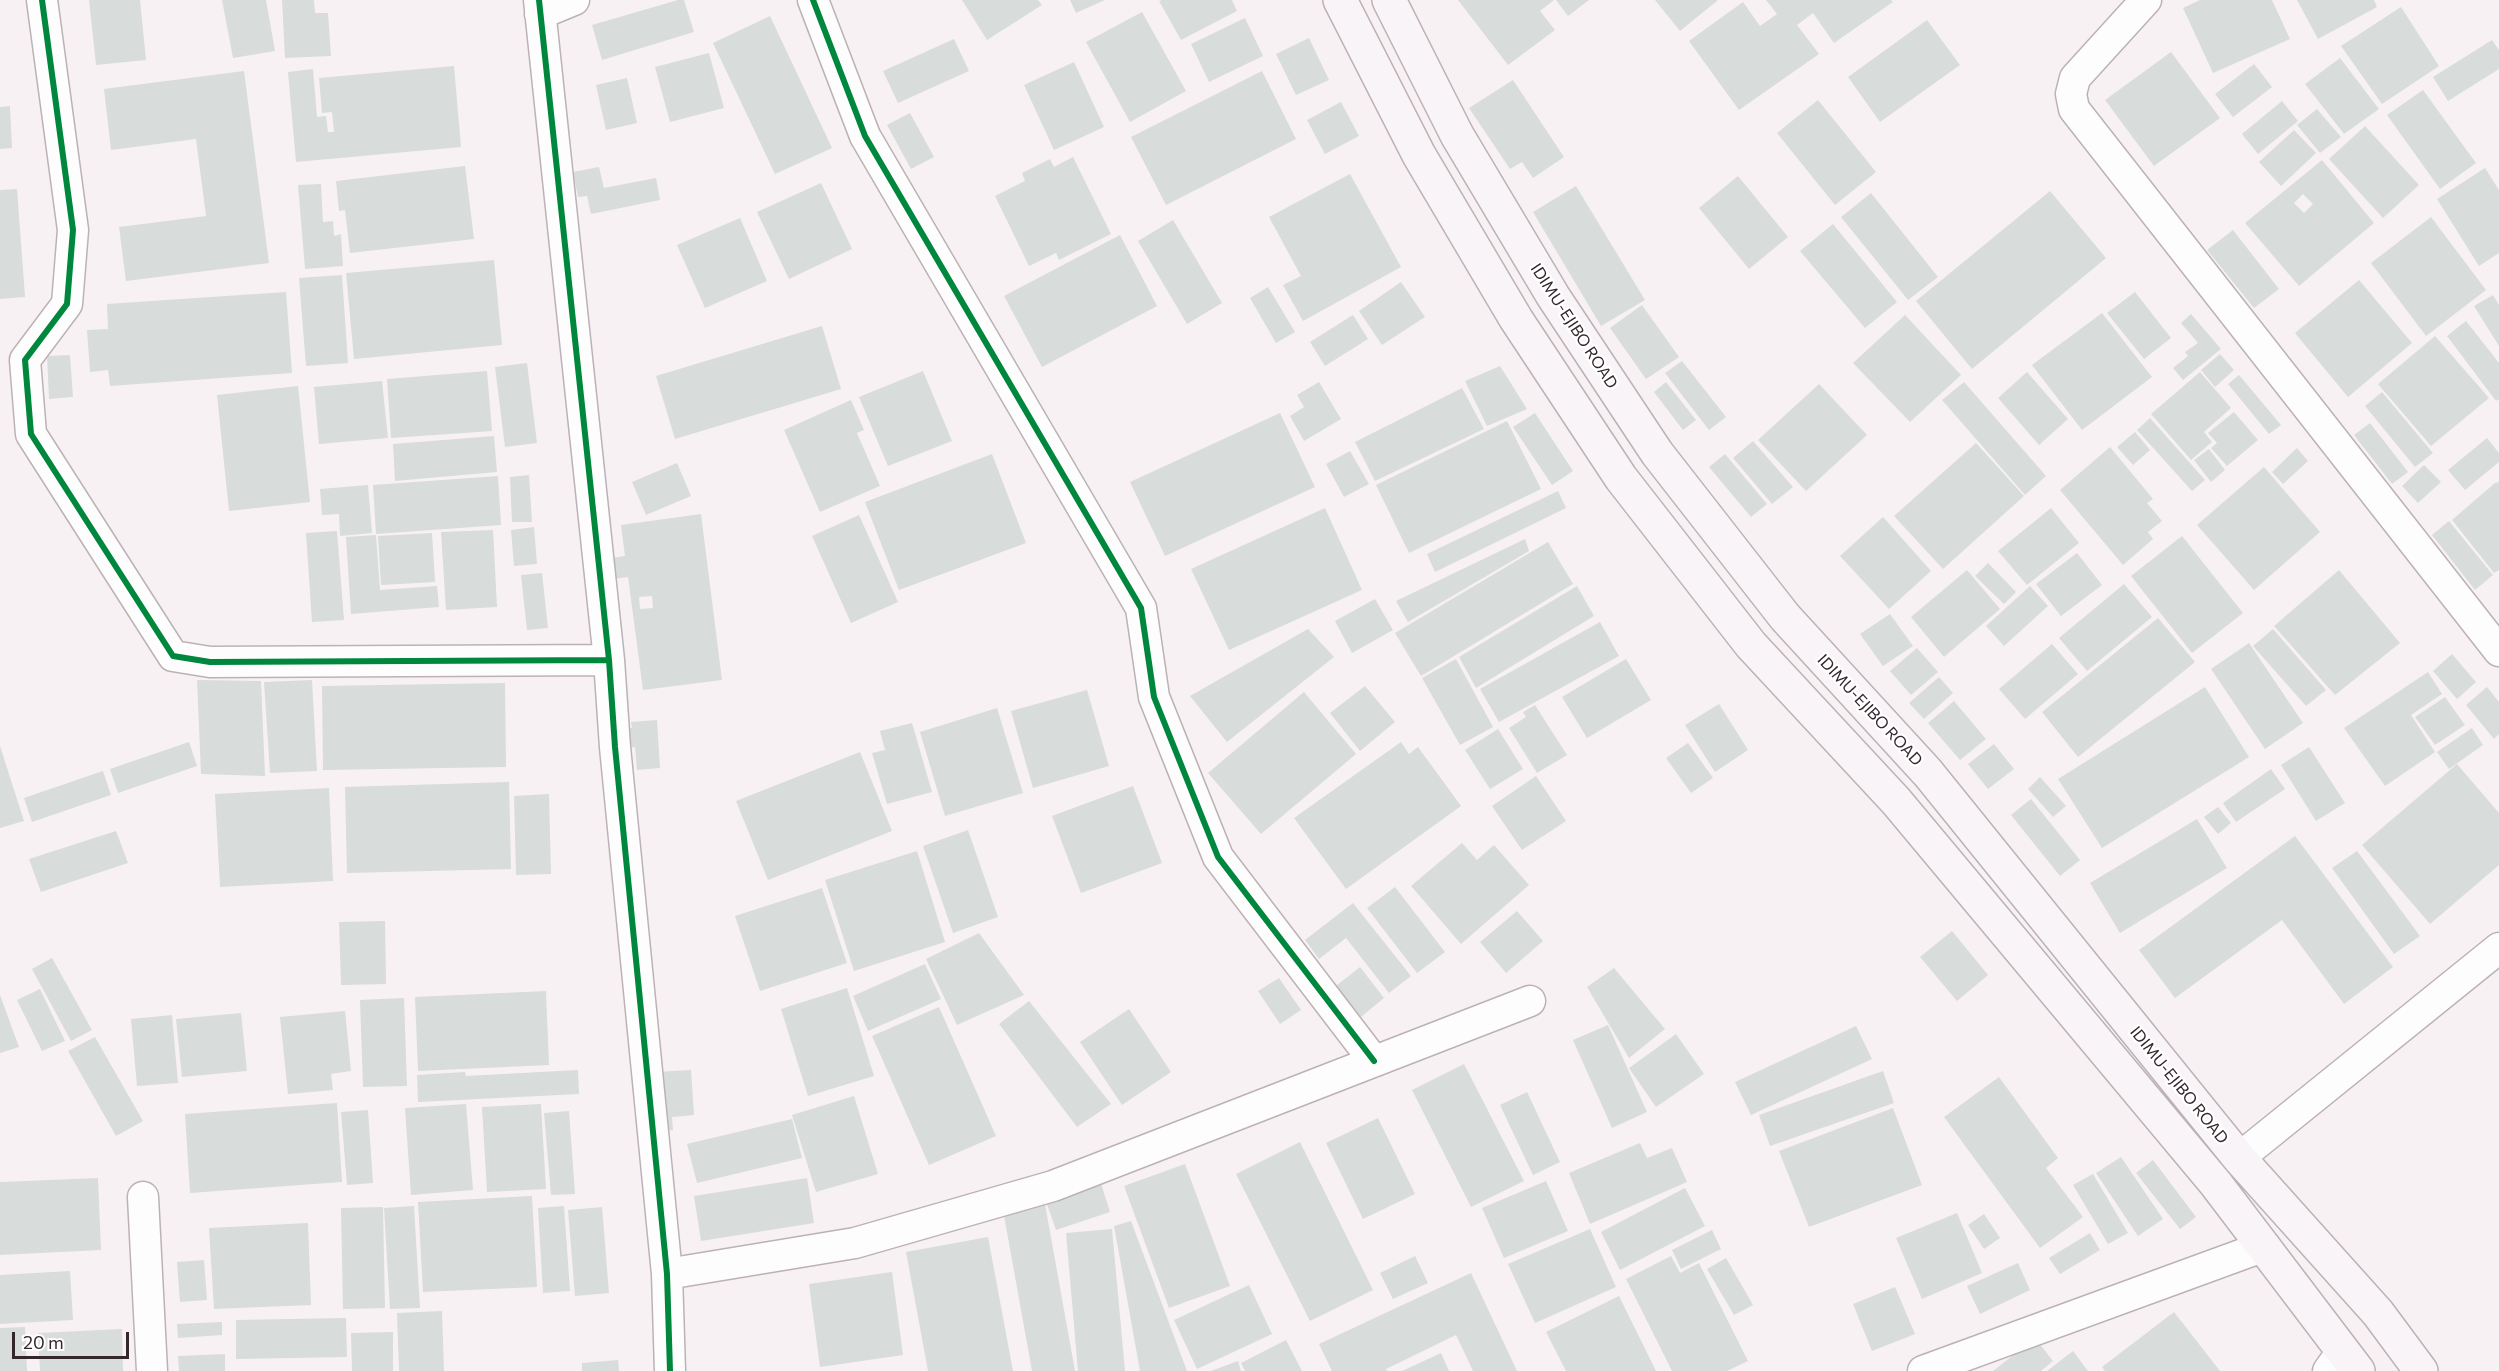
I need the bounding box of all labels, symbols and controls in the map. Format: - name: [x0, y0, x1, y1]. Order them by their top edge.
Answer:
- street label: IDIMU-EJIBO ROAD: [1526, 260, 1622, 392]
- street label: IDIMU-EJIBO ROAD: [1813, 650, 1927, 770]
- street label: IDIMU-EJIBO ROAD: [2126, 1023, 2232, 1147]
- scale bar: [15, 1320, 132, 1358]
- text: 20 m: [23, 1331, 64, 1353]

